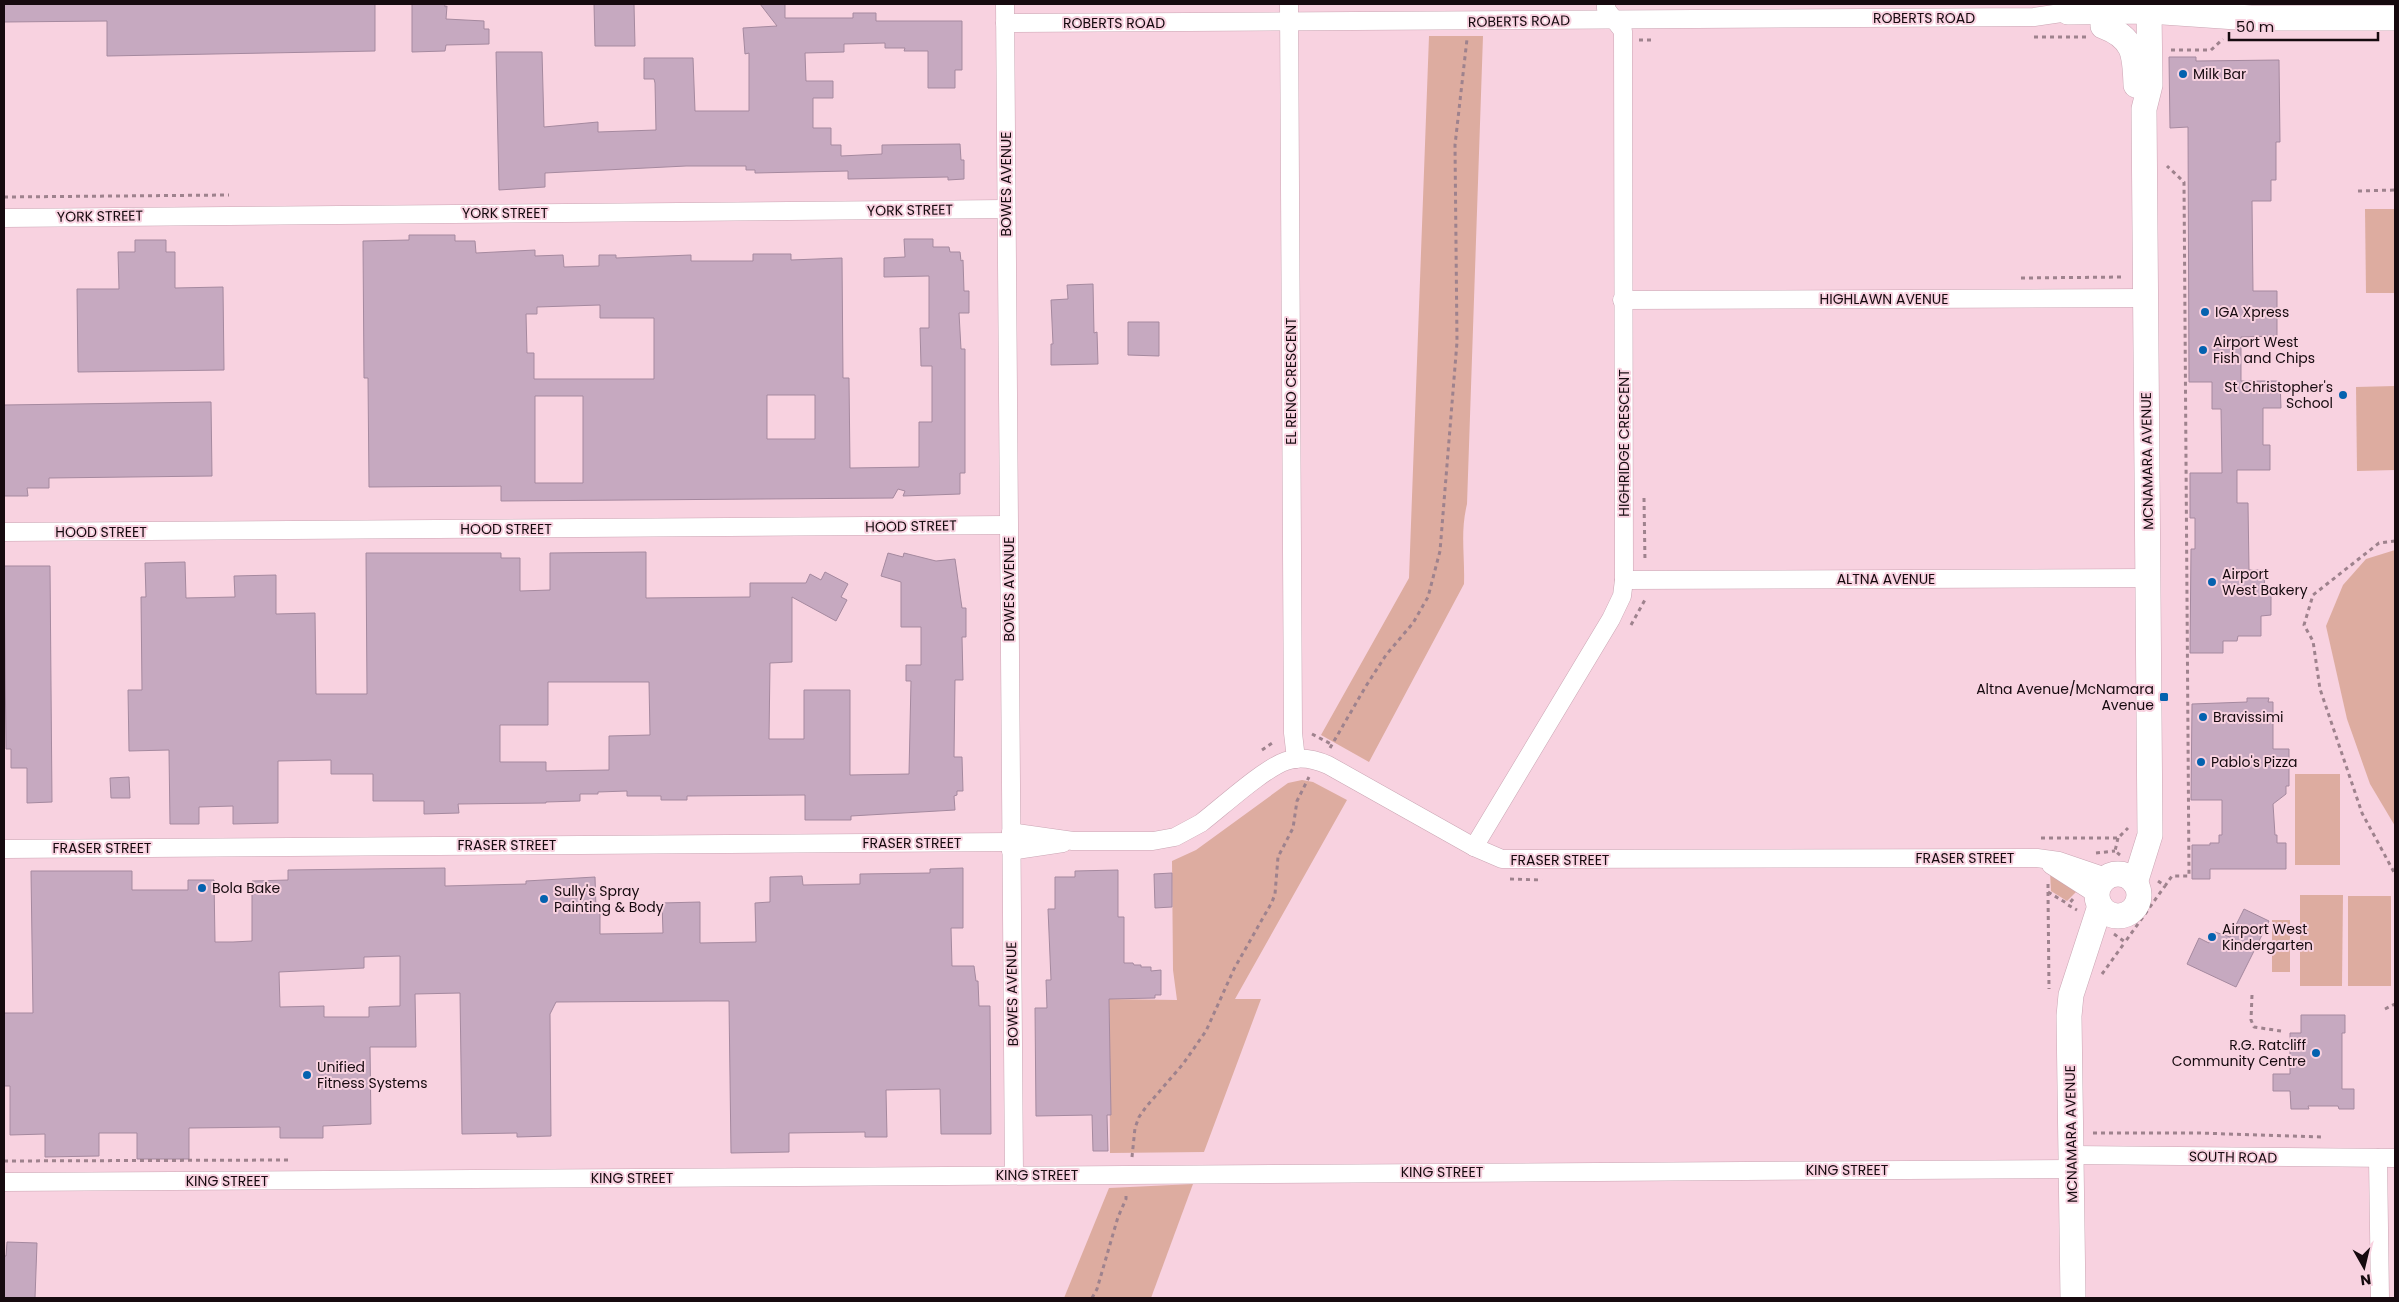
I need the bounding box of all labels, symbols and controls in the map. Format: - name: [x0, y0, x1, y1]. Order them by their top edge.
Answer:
- street label: ROBERTS ROAD: [1873, 8, 1975, 28]
- street label: ROBERTS ROAD: [1468, 10, 1570, 32]
- scale bar: [2229, 10, 2378, 42]
- street label: ROBERTS ROAD: [1063, 13, 1165, 33]
- text: 50 m: [2236, 16, 2274, 37]
- place label: Milk Bar: [2193, 64, 2246, 84]
- marker: Milk Bar: [2177, 68, 2189, 80]
- street label: BOWES AVENUE: [996, 132, 1016, 236]
- street label: YORK STREET: [867, 199, 954, 221]
- street label: YORK STREET: [462, 203, 548, 223]
- street label: YORK STREET: [57, 205, 144, 227]
- street label: HIGHLAWN AVENUE: [1820, 289, 1949, 309]
- place label: IGA Xpress: [2215, 302, 2289, 322]
- marker: IGA Xpress: [2199, 306, 2211, 318]
- street label: EL RENO CRESCENT: [1281, 317, 1301, 445]
- place label: Airport West Fish and Chips: [2213, 332, 2315, 368]
- marker: Airport West Fish and Chips: [2197, 344, 2209, 356]
- street label: HIGHRIDGE CRESCENT: [1614, 369, 1634, 517]
- place label: St Christopher's School: [2224, 377, 2333, 413]
- marker: St Christopher's School: [2337, 389, 2349, 401]
- street label: MCNAMARA AVENUE: [2136, 392, 2158, 530]
- street label: HOOD STREET: [865, 515, 957, 537]
- street label: HOOD STREET: [460, 519, 552, 539]
- street label: HOOD STREET: [55, 522, 147, 542]
- street label: BOWES AVENUE: [999, 537, 1019, 641]
- place label: Airport West Bakery: [2222, 564, 2308, 600]
- street label: ALTNA AVENUE: [1837, 569, 1935, 589]
- marker: Airport West Bakery: [2206, 576, 2218, 588]
- place label: Altna Avenue/McNamara Avenue: [1976, 679, 2154, 715]
- marker: Altna Avenue/McNamara Avenue: [2158, 691, 2170, 703]
- place label: Bravissimi: [2213, 707, 2284, 727]
- marker: Bravissimi: [2197, 711, 2209, 723]
- place label: Pablo's Pizza: [2211, 752, 2297, 772]
- marker: Pablo's Pizza: [2195, 756, 2207, 768]
- street label: FRASER STREET: [863, 833, 962, 853]
- street label: FRASER STREET: [458, 835, 557, 855]
- street label: FRASER STREET: [53, 838, 152, 858]
- street label: FRASER STREET: [1916, 848, 2015, 868]
- street label: FRASER STREET: [1511, 850, 1610, 870]
- place label: Bola Bake: [212, 878, 280, 898]
- place label: Sully's Spray Painting & Body: [554, 881, 664, 917]
- marker: Bola Bake: [196, 882, 208, 894]
- marker: Sully's Spray Painting & Body: [538, 893, 550, 905]
- place label: Airport West Kindergarten: [2222, 919, 2313, 955]
- marker: Airport West Kindergarten: [2206, 931, 2218, 943]
- street label: BOWES AVENUE: [1001, 941, 1023, 1047]
- place label: R.G. Ratcliff Community Centre: [2172, 1035, 2306, 1071]
- marker: R.G. Ratcliff Community Centre: [2310, 1047, 2322, 1059]
- place label: Unified Fitness Systems: [317, 1057, 428, 1093]
- street label: MCNAMARA AVENUE: [2060, 1065, 2082, 1203]
- marker: Unified Fitness Systems: [301, 1069, 313, 1081]
- street label: SOUTH ROAD: [2189, 1146, 2278, 1168]
- street label: KING STREET: [1806, 1160, 1889, 1180]
- street label: KING STREET: [1401, 1162, 1484, 1182]
- street label: KING STREET: [996, 1165, 1079, 1185]
- street label: KING STREET: [591, 1168, 674, 1188]
- street label: KING STREET: [186, 1171, 269, 1191]
- north arrow: [2339, 1242, 2389, 1292]
- text: N: [2359, 1269, 2372, 1291]

